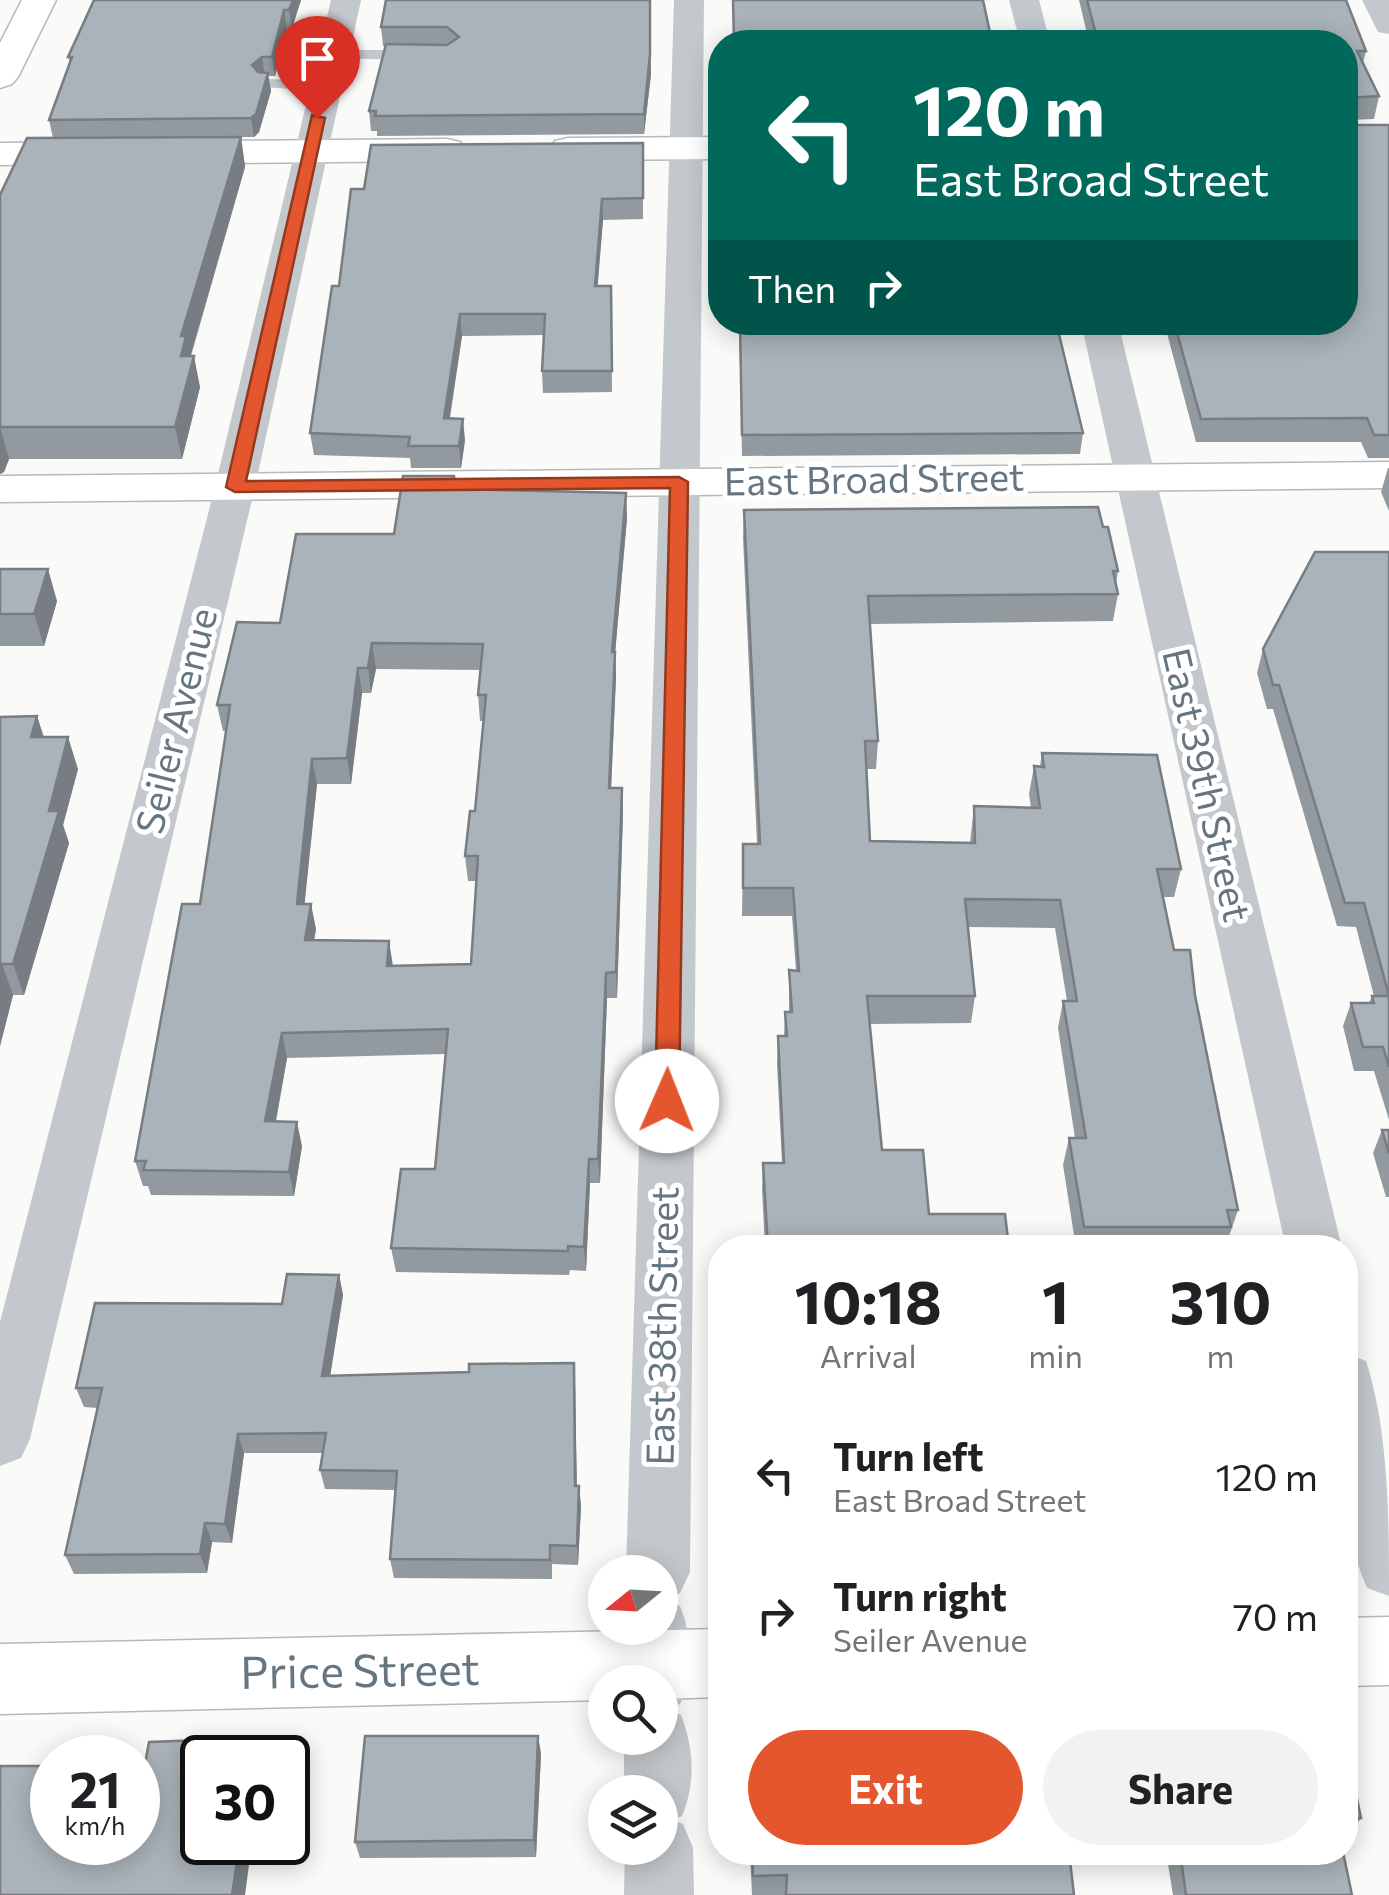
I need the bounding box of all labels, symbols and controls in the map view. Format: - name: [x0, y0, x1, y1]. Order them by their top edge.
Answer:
- pin: [275, 16, 360, 119]
- icon: arrive: [290, 31, 345, 86]
- text: 120 m: [913, 65, 1105, 150]
- icon: left: [748, 70, 878, 200]
- text: East Broad Street: [913, 150, 1269, 205]
- icon: right: [856, 260, 911, 315]
- text: Then: [748, 264, 836, 311]
- street label: East Broad Street: [723, 451, 1025, 504]
- street label: Seiler Avenue: [124, 603, 225, 838]
- street label: East 39th Street: [1154, 643, 1263, 926]
- position arrow: [615, 1049, 719, 1153]
- street label: East 38th Street: [635, 1186, 686, 1466]
- text: 10:18: [795, 1263, 942, 1336]
- text: 1: [1042, 1263, 1069, 1336]
- text: 310: [1169, 1263, 1271, 1336]
- text: Arrival: [820, 1335, 917, 1375]
- text: min: [1028, 1335, 1083, 1375]
- text: m: [1206, 1335, 1234, 1375]
- text: Turn left: [833, 1432, 984, 1479]
- icon: left: [748, 1448, 803, 1503]
- text: 120 m: [1216, 1452, 1318, 1499]
- text: East Broad Street: [833, 1479, 1086, 1519]
- north arrow: [588, 1555, 678, 1645]
- map controls: [588, 1555, 678, 1865]
- text: Turn right: [833, 1572, 1007, 1619]
- icon: right: [748, 1588, 803, 1643]
- text: 70 m: [1233, 1592, 1318, 1639]
- text: Seiler Avenue: [833, 1619, 1027, 1659]
- street label: Price Street: [240, 1639, 480, 1698]
- button: search: [588, 1665, 678, 1755]
- button: Exit: [748, 1730, 1023, 1845]
- button: Share: [1043, 1730, 1318, 1845]
- speed limit sign: 30: [180, 1735, 310, 1865]
- text: 21: [69, 1757, 121, 1818]
- button: layers: [588, 1775, 678, 1865]
- text: km/h: [65, 1810, 125, 1840]

